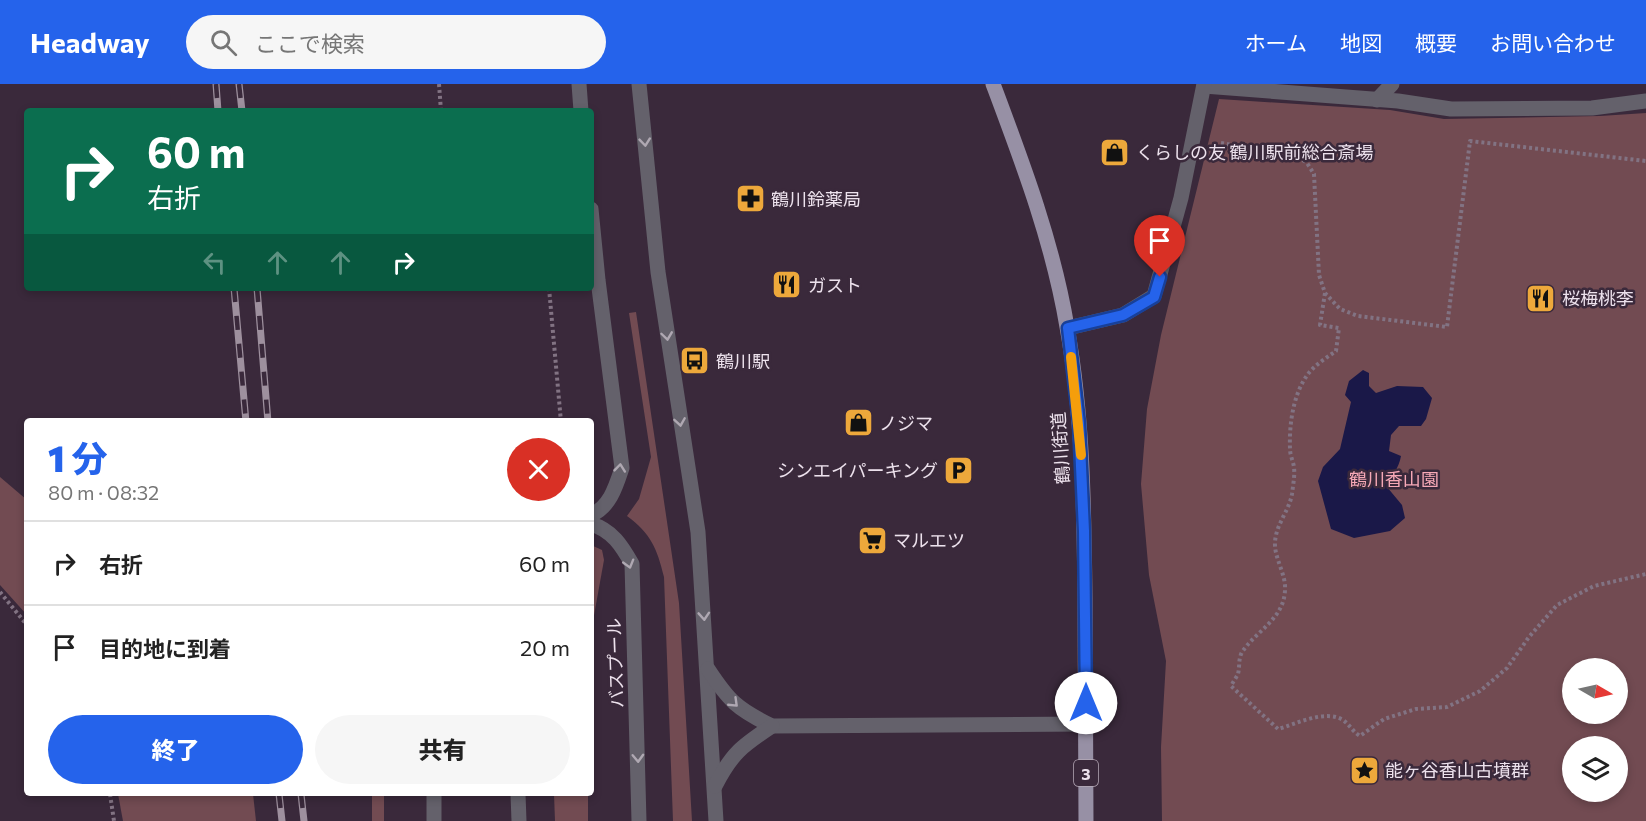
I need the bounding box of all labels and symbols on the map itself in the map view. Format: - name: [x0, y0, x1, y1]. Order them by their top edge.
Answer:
- shop icon: くらしの友 鶴川駅前総合斎場: [1099, 136, 1131, 168]
- one-way arrow: [638, 138, 651, 147]
- place label: くらしの友 鶴川駅前総合斎場: [1136, 141, 1373, 163]
- pharmacy icon: 鶴川鈴薬局: [734, 183, 766, 215]
- place label: 鶴川鈴薬局: [771, 188, 861, 210]
- pin: [1134, 215, 1185, 277]
- restaurant icon: ガスト: [771, 269, 803, 301]
- place label: ガスト: [808, 274, 862, 296]
- restaurant icon: 桜梅桃李: [1525, 282, 1557, 314]
- place label: 桜梅桃李: [1562, 287, 1634, 309]
- one-way arrow: [660, 331, 673, 341]
- bus stop icon: 鶴川駅: [679, 345, 711, 377]
- place label: 鶴川駅: [716, 350, 770, 372]
- shop icon: ノジマ: [842, 407, 874, 439]
- street label: 鶴川街道: [1047, 411, 1073, 485]
- place label: ノジマ: [879, 412, 933, 434]
- one-way arrow: [673, 417, 686, 427]
- parking icon: シンエイパーキング: [943, 454, 975, 486]
- place label: シンエイパーキング: [777, 459, 938, 481]
- one-way arrow: [613, 463, 626, 472]
- park label: 鶴川香山園: [1349, 468, 1439, 490]
- supermarket icon: マルエツ: [856, 524, 888, 556]
- place label: マルエツ: [893, 529, 965, 551]
- one-way arrow: [622, 559, 635, 569]
- one-way arrow: [698, 611, 711, 620]
- street label: バスプール: [602, 618, 628, 708]
- north arrow: [1562, 658, 1628, 724]
- position arrow: [1054, 671, 1118, 735]
- one-way arrow: [727, 696, 737, 707]
- one-way arrow: [631, 754, 644, 763]
- place icon: 能ヶ谷香山古墳群: [1348, 754, 1380, 786]
- place label: 能ヶ谷香山古墳群: [1385, 759, 1529, 781]
- road number: 3: [1074, 760, 1098, 786]

